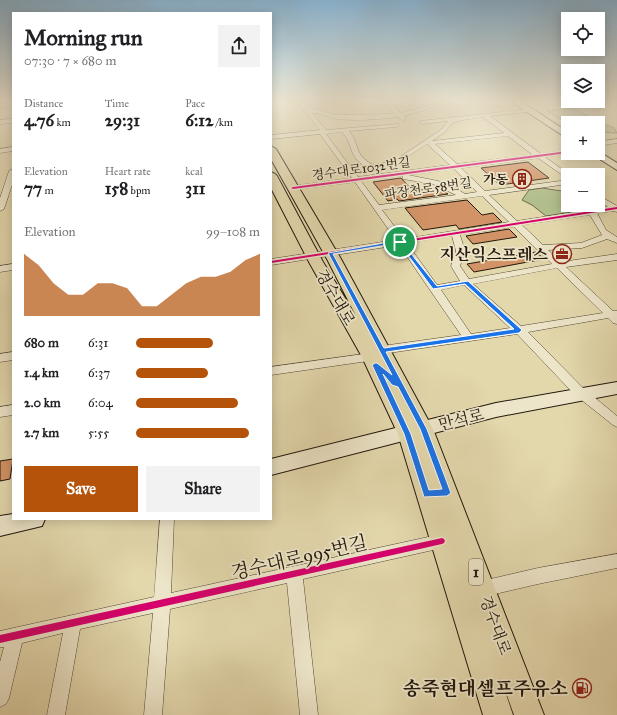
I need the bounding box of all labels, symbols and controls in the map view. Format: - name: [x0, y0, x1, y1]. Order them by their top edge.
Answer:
- map controls: [561, 12, 605, 212]
- button: locate: [561, 12, 605, 56]
- text: Morning run: [24, 24, 143, 51]
- button: share: [218, 25, 260, 67]
- text: 07:30 · 7 × 680 m: [24, 53, 116, 69]
- button: layers: [561, 64, 605, 108]
- text: Distance: [24, 97, 63, 110]
- text: Time: [105, 97, 129, 110]
- text: Pace: [185, 97, 205, 110]
- text: 4.76: [24, 110, 54, 131]
- text: 29:31: [105, 110, 140, 131]
- text: 6:12: [185, 110, 213, 131]
- text: km: [54, 116, 71, 129]
- text: /km: [213, 116, 233, 129]
- button: +: [561, 116, 605, 160]
- street label: 경수대로1032번길: [311, 154, 412, 184]
- text: Elevation: [24, 165, 68, 178]
- text: Heart rate: [105, 165, 151, 178]
- text: kcal: [185, 165, 203, 178]
- building icon: 가동: [511, 168, 533, 190]
- button: −: [561, 168, 605, 212]
- place label: 가동: [483, 172, 508, 188]
- street label: 파장천로58번길: [383, 175, 473, 203]
- text: 77: [24, 178, 42, 199]
- text: 158: [105, 178, 128, 199]
- text: 311: [185, 178, 206, 199]
- text: m: [42, 184, 54, 197]
- text: bpm: [128, 184, 151, 197]
- text: Elevation: [24, 224, 76, 240]
- text: 99–108 m: [206, 224, 260, 240]
- pin: [383, 225, 417, 259]
- icon: arrive: [389, 231, 411, 253]
- office icon: 지산익스프레스: [551, 243, 573, 265]
- place label: 지산익스프레스: [440, 245, 549, 264]
- street label: 경수대로: [312, 266, 360, 329]
- text: 680 m: [24, 335, 59, 351]
- text: 6:31: [88, 335, 108, 351]
- text: 1.4 km: [24, 365, 59, 381]
- text: 6:37: [88, 365, 110, 381]
- text: 2.0 km: [24, 395, 61, 411]
- text: 6:04: [88, 395, 113, 411]
- street label: 만석로: [436, 405, 486, 434]
- text: 2.7 km: [24, 425, 59, 441]
- text: 5:55: [88, 425, 109, 441]
- button: Save: [24, 466, 138, 512]
- button: Share: [146, 466, 260, 512]
- street label: 경수대로995번길: [229, 531, 370, 584]
- road number: 1: [469, 559, 483, 585]
- street label: 경수대로: [476, 593, 515, 658]
- place label: 송죽현대셀프주유소: [403, 677, 568, 700]
- fuel station icon: 송죽현대셀프주유소: [571, 677, 593, 699]

